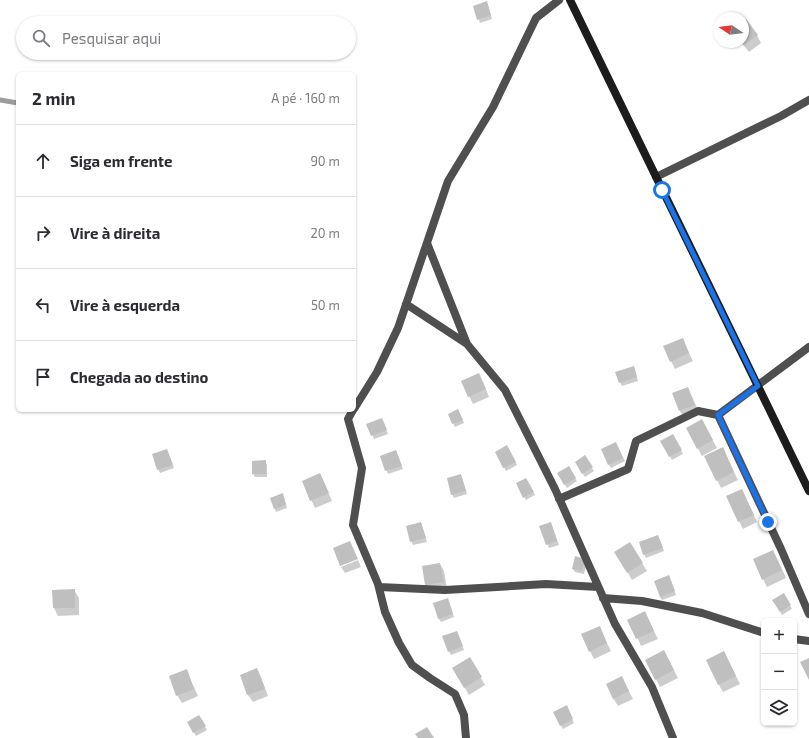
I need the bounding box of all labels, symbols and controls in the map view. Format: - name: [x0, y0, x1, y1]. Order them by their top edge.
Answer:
- north arrow: [713, 12, 749, 48]
- search box: [16, 16, 356, 60]
- icon: search: [30, 27, 52, 49]
- text: Pesquisar aqui: [62, 29, 161, 47]
- text: 2 min: [32, 88, 75, 108]
- text: A pé · 160 m: [271, 90, 340, 106]
- icon: ahead: [32, 150, 54, 172]
- text: Siga em frente: [70, 152, 172, 170]
- text: 90 m: [310, 153, 340, 169]
- route start: [653, 181, 671, 199]
- icon: right: [32, 222, 54, 244]
- text: Vire à direita: [70, 224, 160, 242]
- text: 20 m: [311, 225, 340, 241]
- icon: left: [32, 294, 54, 316]
- text: Vire à esquerda: [70, 296, 180, 314]
- text: 50 m: [311, 297, 340, 313]
- icon: arrive: [32, 366, 54, 388]
- text: Chegada ao destino: [70, 368, 208, 386]
- route end: [759, 513, 777, 531]
- map controls: [761, 618, 797, 726]
- button: +: [761, 618, 797, 654]
- button: −: [761, 654, 797, 690]
- button: layers: [761, 690, 797, 726]

